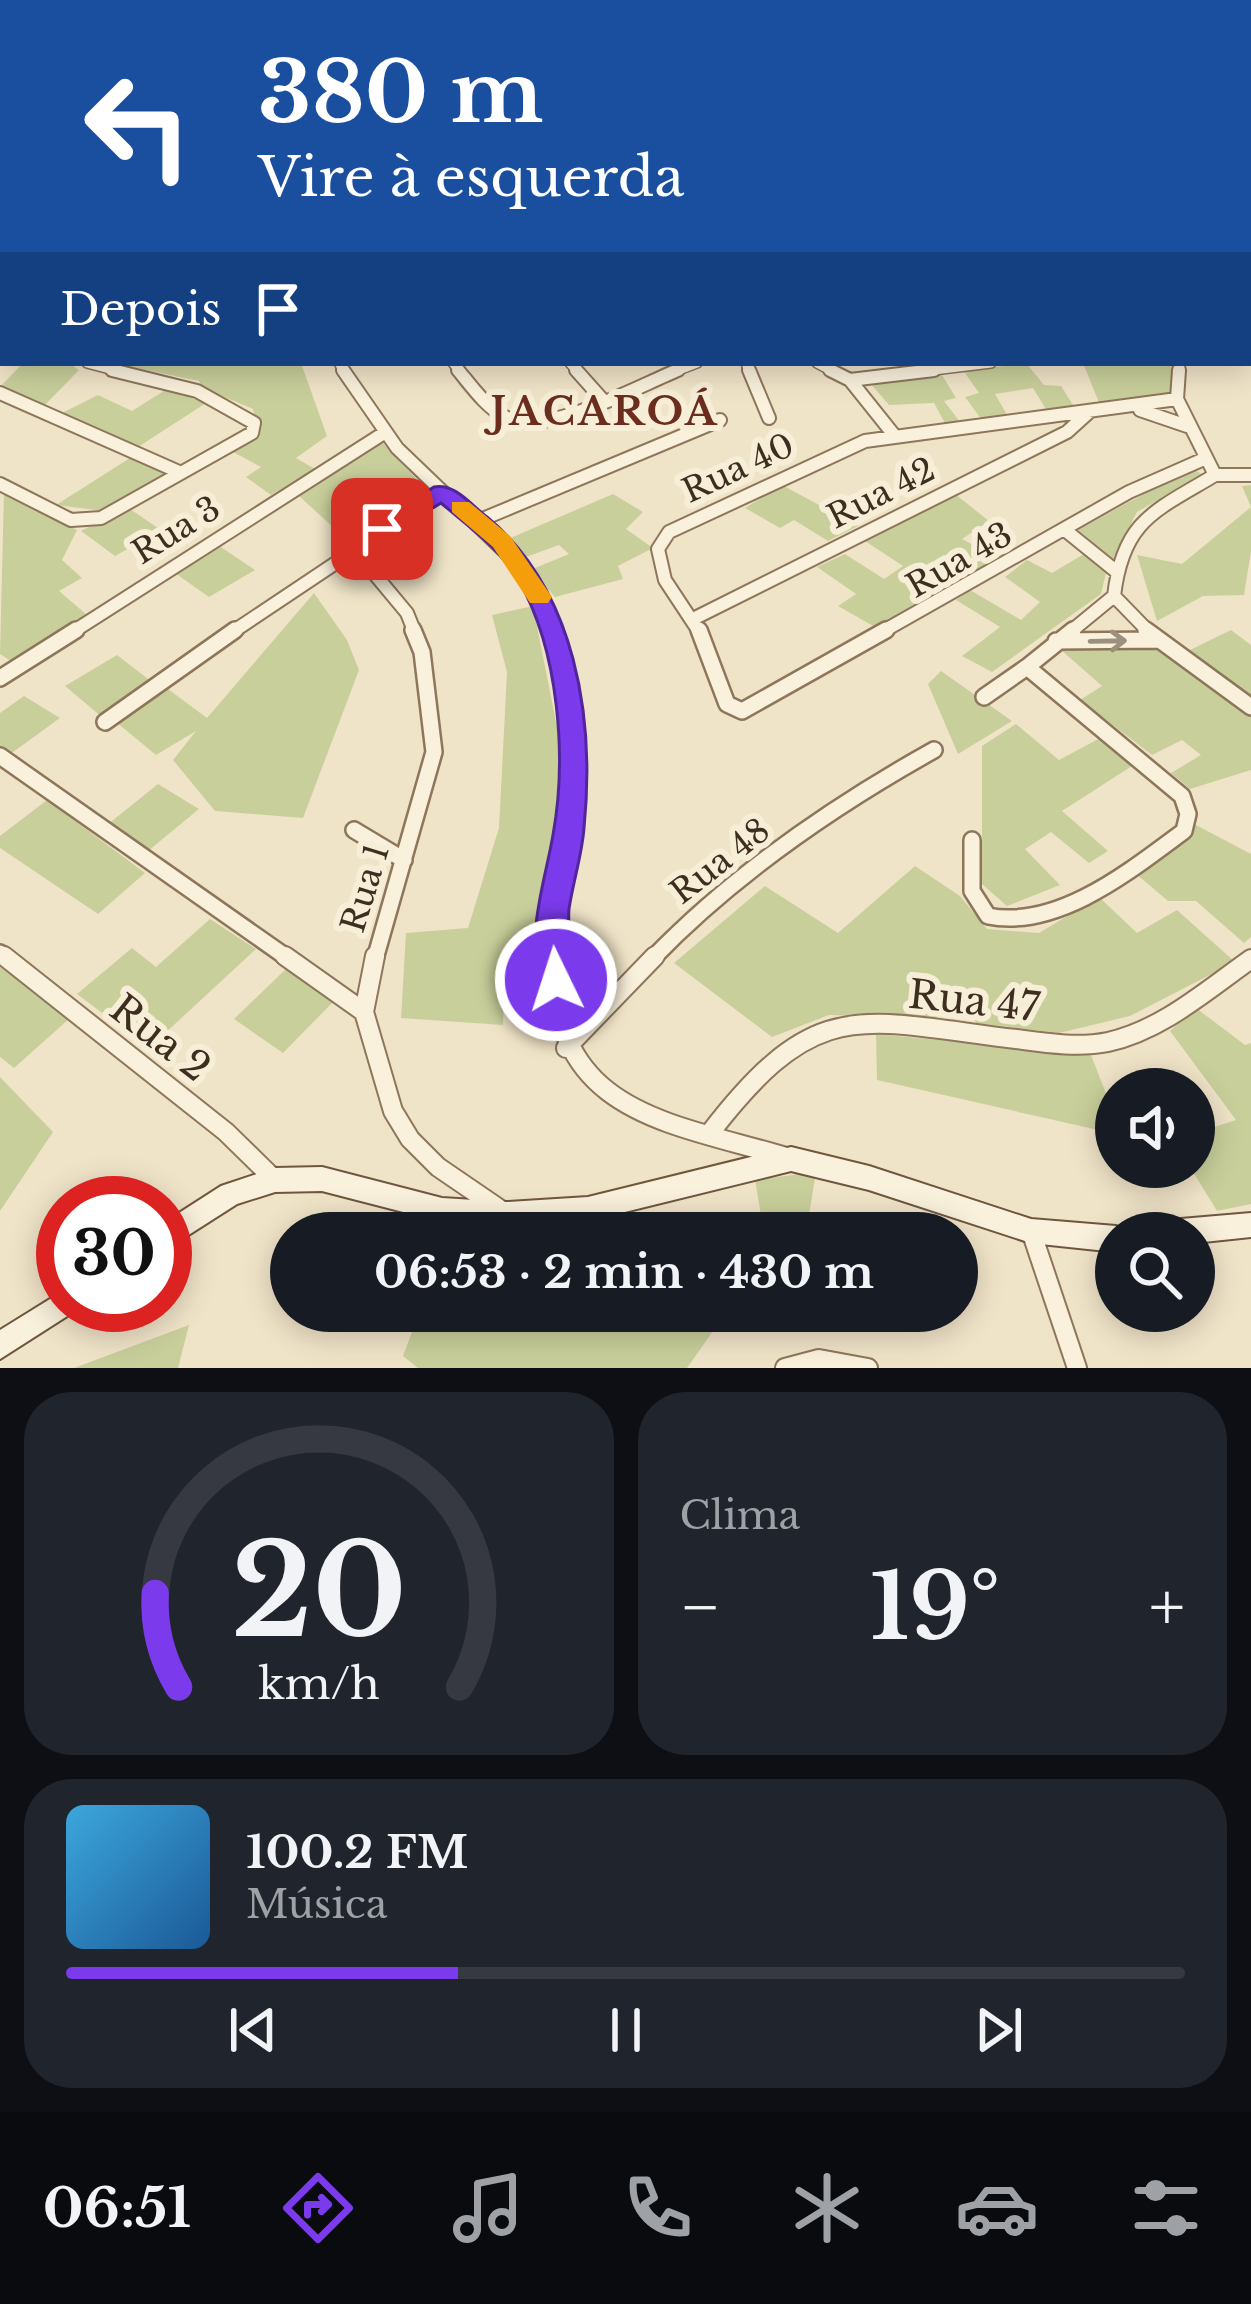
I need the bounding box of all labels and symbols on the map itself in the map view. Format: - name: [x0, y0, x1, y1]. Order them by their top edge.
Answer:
- district label: JACAROÁ: [484, 387, 719, 436]
- street label: Rua 40: [676, 424, 800, 512]
- street label: Rua 42: [820, 449, 942, 537]
- pin: [331, 478, 433, 580]
- street label: Rua 3: [124, 487, 228, 573]
- street label: Rua 43: [899, 513, 1019, 607]
- one-way arrow: [1088, 630, 1127, 652]
- street label: Rua 48: [662, 810, 778, 912]
- street label: Rua 1: [332, 839, 398, 937]
- position arrow: [493, 917, 619, 1043]
- street label: Rua 47: [906, 970, 1042, 1032]
- street label: Rua 2: [100, 984, 220, 1092]
- speed limit sign: 30: [36, 1176, 192, 1332]

